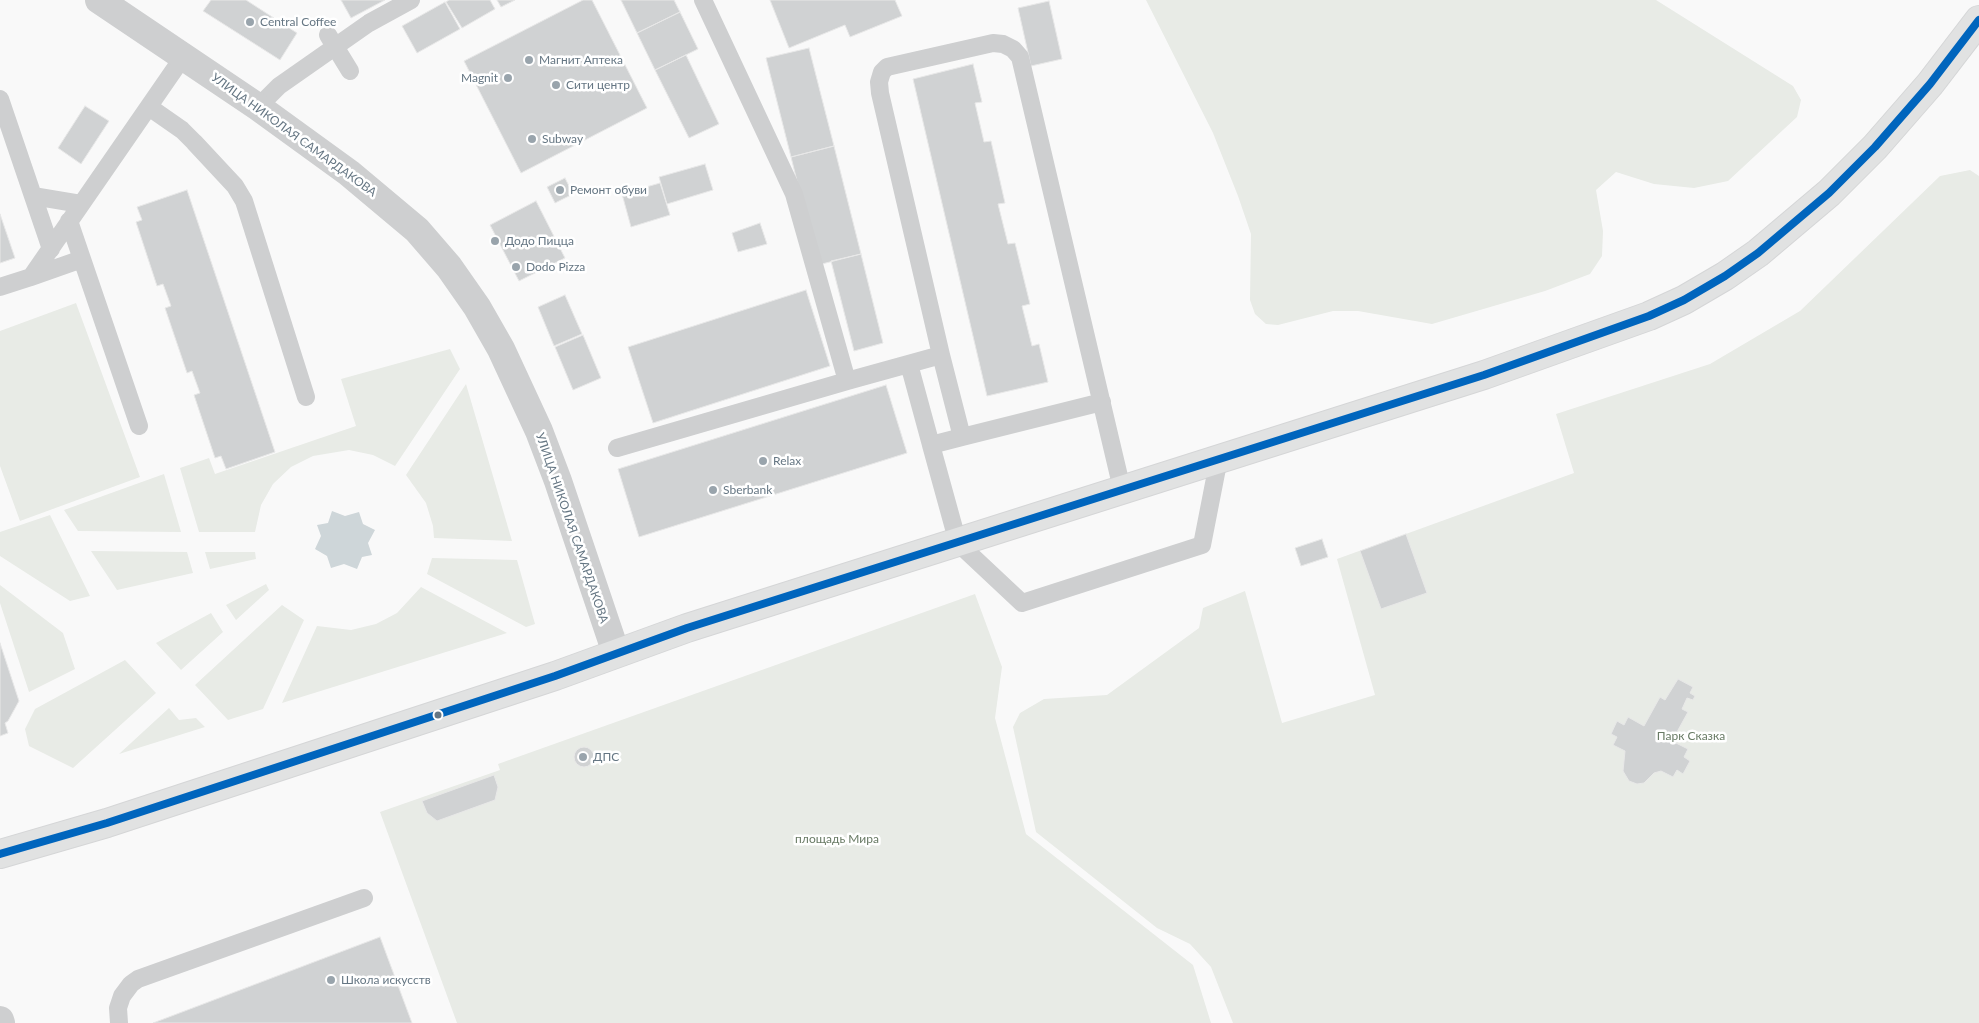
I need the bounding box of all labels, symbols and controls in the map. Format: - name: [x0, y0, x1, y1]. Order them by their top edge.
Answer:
- place label: Central Coffee: [260, 15, 336, 29]
- marker: Central Coffee: [244, 16, 256, 28]
- place label: Магнит Аптека: [539, 53, 623, 67]
- marker: Магнит Аптека: [523, 54, 535, 66]
- street label: УЛИЦА НИКОЛАЯ САМАРДАКОВА: [209, 70, 379, 200]
- place label: Magnit: [461, 71, 498, 85]
- marker: Magnit: [502, 72, 514, 84]
- place label: Сити центр: [566, 78, 630, 92]
- marker: Сити центр: [550, 79, 562, 91]
- place label: Subway: [542, 132, 583, 146]
- marker: Subway: [526, 133, 538, 145]
- place label: Ремонт обуви: [570, 183, 647, 197]
- marker: Ремонт обуви: [554, 184, 566, 196]
- place label: Додо Пицца: [505, 234, 574, 248]
- marker: Додо Пицца: [489, 235, 501, 247]
- place label: Dodo Pizza: [526, 260, 585, 274]
- marker: Dodo Pizza: [510, 261, 522, 273]
- street label: УЛИЦА НИКОЛАЯ САМАРДАКОВА: [533, 431, 611, 625]
- place label: Relax: [773, 454, 801, 468]
- marker: Relax: [757, 455, 769, 467]
- place label: Sberbank: [723, 483, 772, 497]
- marker: Sberbank: [707, 484, 719, 496]
- unlabelled marker: [433, 710, 443, 720]
- park label: Парк Сказка: [1657, 729, 1725, 743]
- place label: ДПС: [593, 750, 619, 764]
- marker: ДПС: [577, 751, 589, 763]
- park label: площадь Мира: [795, 832, 879, 846]
- place label: Школа искусств: [341, 973, 431, 987]
- marker: Школа искусств: [325, 974, 337, 986]

